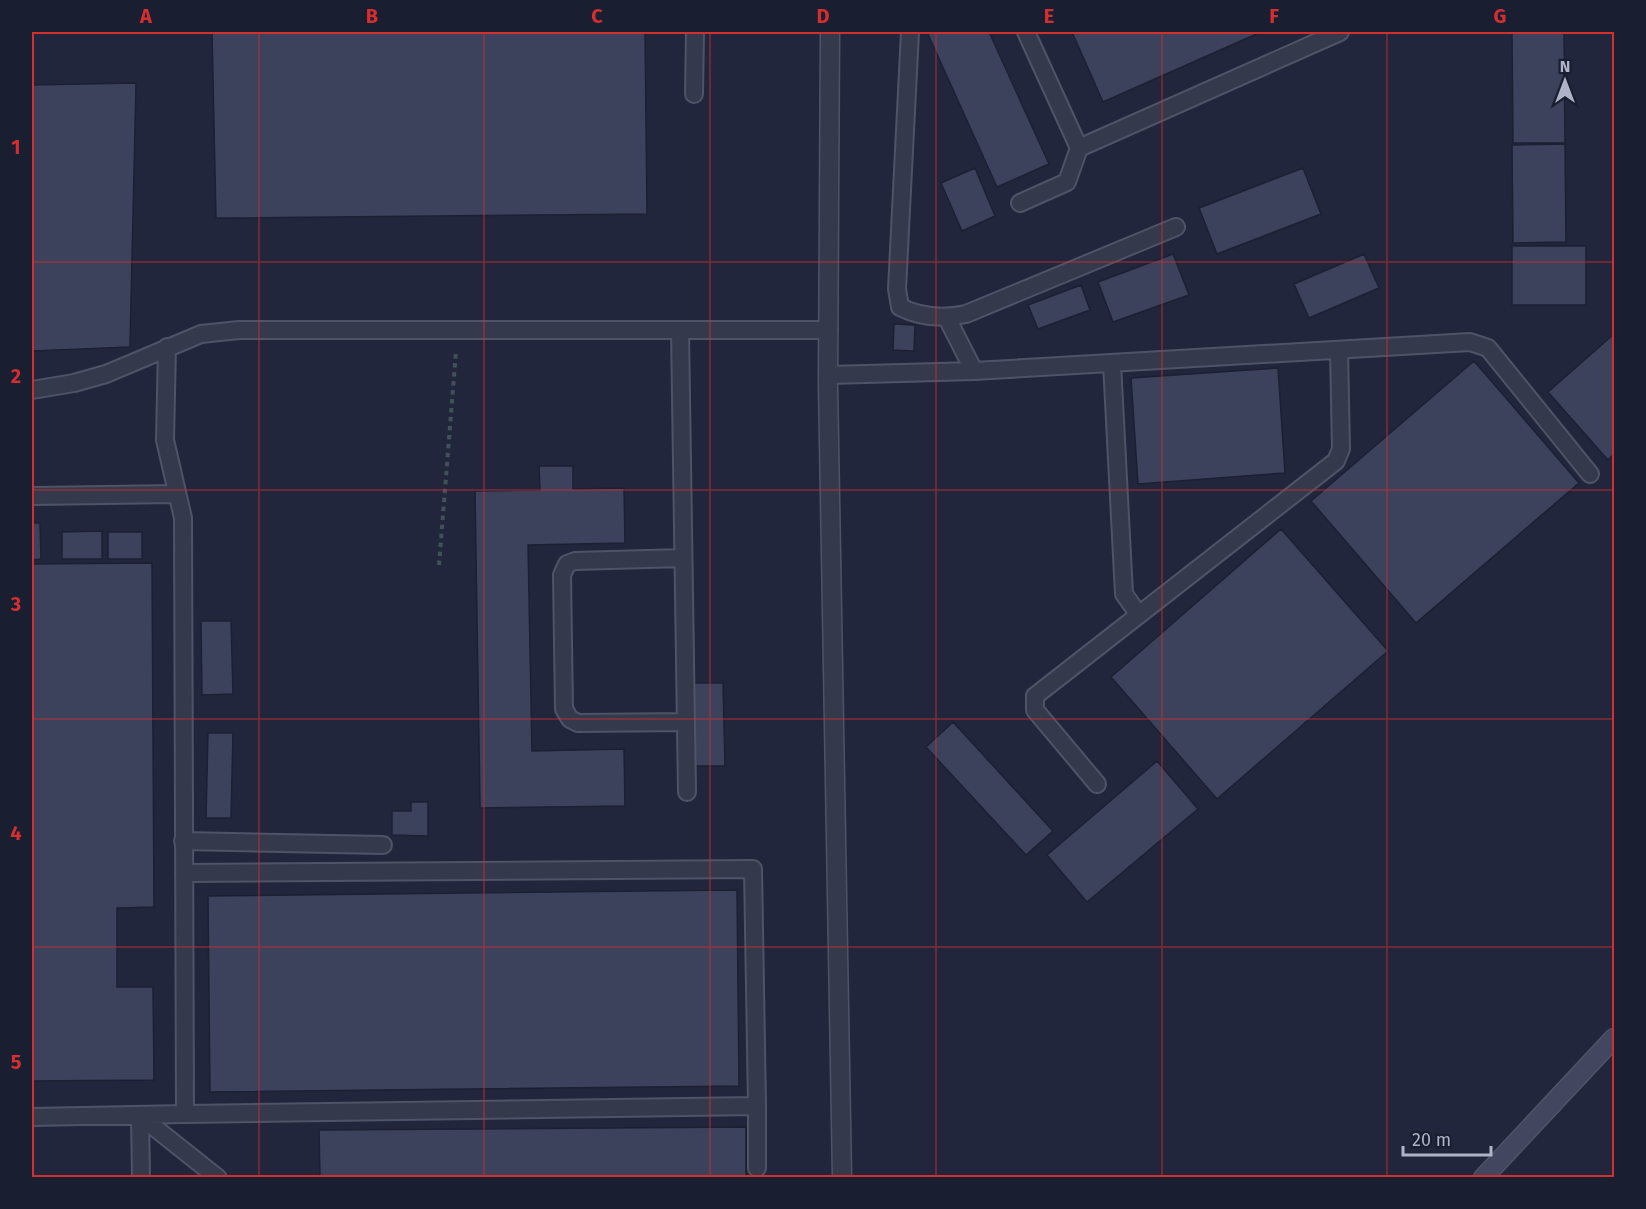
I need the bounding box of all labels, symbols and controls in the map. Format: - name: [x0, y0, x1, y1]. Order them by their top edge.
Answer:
- text: A: [139, 4, 153, 28]
- text: B: [366, 4, 378, 28]
- text: C: [591, 4, 603, 28]
- text: D: [816, 4, 830, 28]
- text: E: [1044, 4, 1054, 28]
- text: F: [1269, 4, 1279, 28]
- text: G: [1494, 4, 1506, 28]
- north arrow: [1535, 51, 1595, 111]
- text: N: [1560, 57, 1570, 76]
- text: 1: [11, 135, 21, 159]
- text: 2: [11, 364, 21, 388]
- text: 3: [10, 592, 21, 616]
- text: 4: [10, 821, 22, 845]
- text: 5: [11, 1050, 22, 1074]
- scale bar: [1403, 1119, 1492, 1157]
- text: 20 m: [1412, 1129, 1451, 1151]

